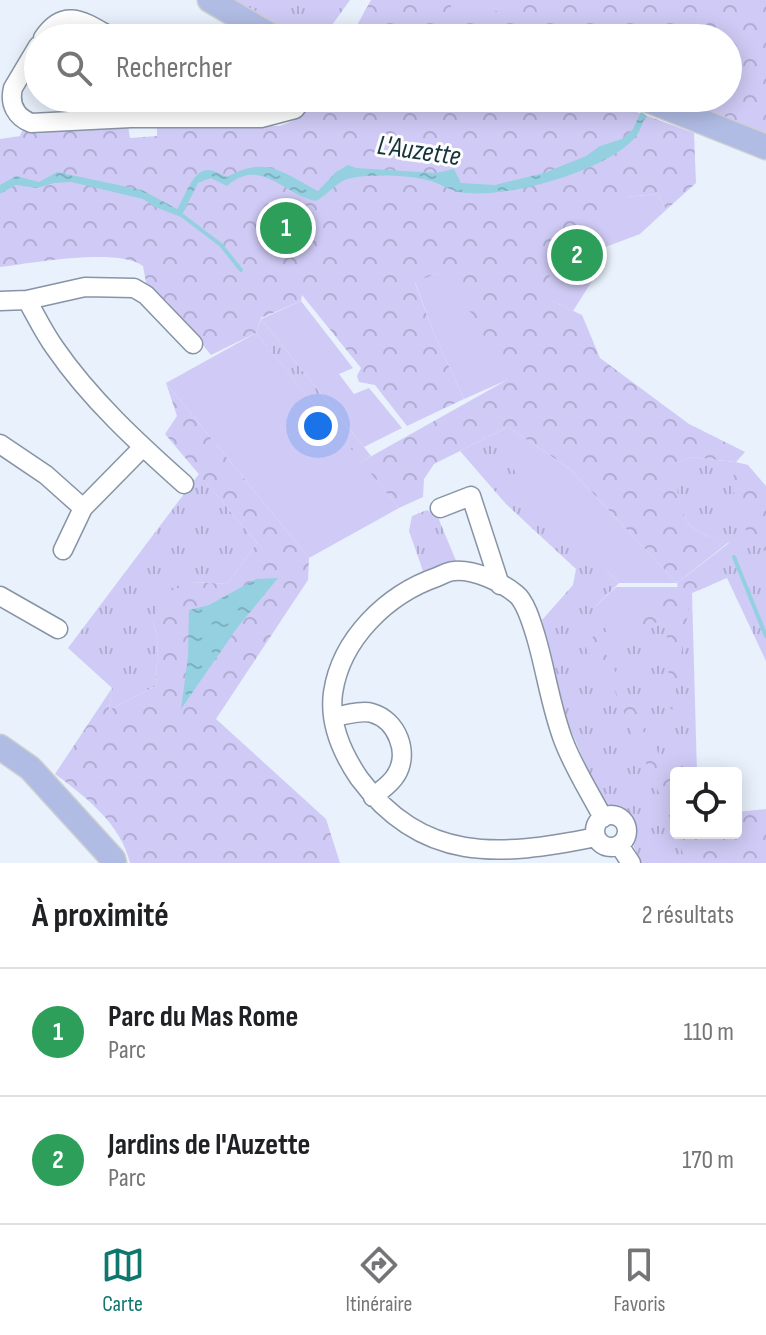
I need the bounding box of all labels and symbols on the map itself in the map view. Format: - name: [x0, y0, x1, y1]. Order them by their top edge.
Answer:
- water label: L'Auzette: [375, 129, 463, 173]
- pin: 1: [260, 198, 312, 258]
- pin: 2: [551, 225, 603, 285]
- your location: [298, 406, 338, 446]

